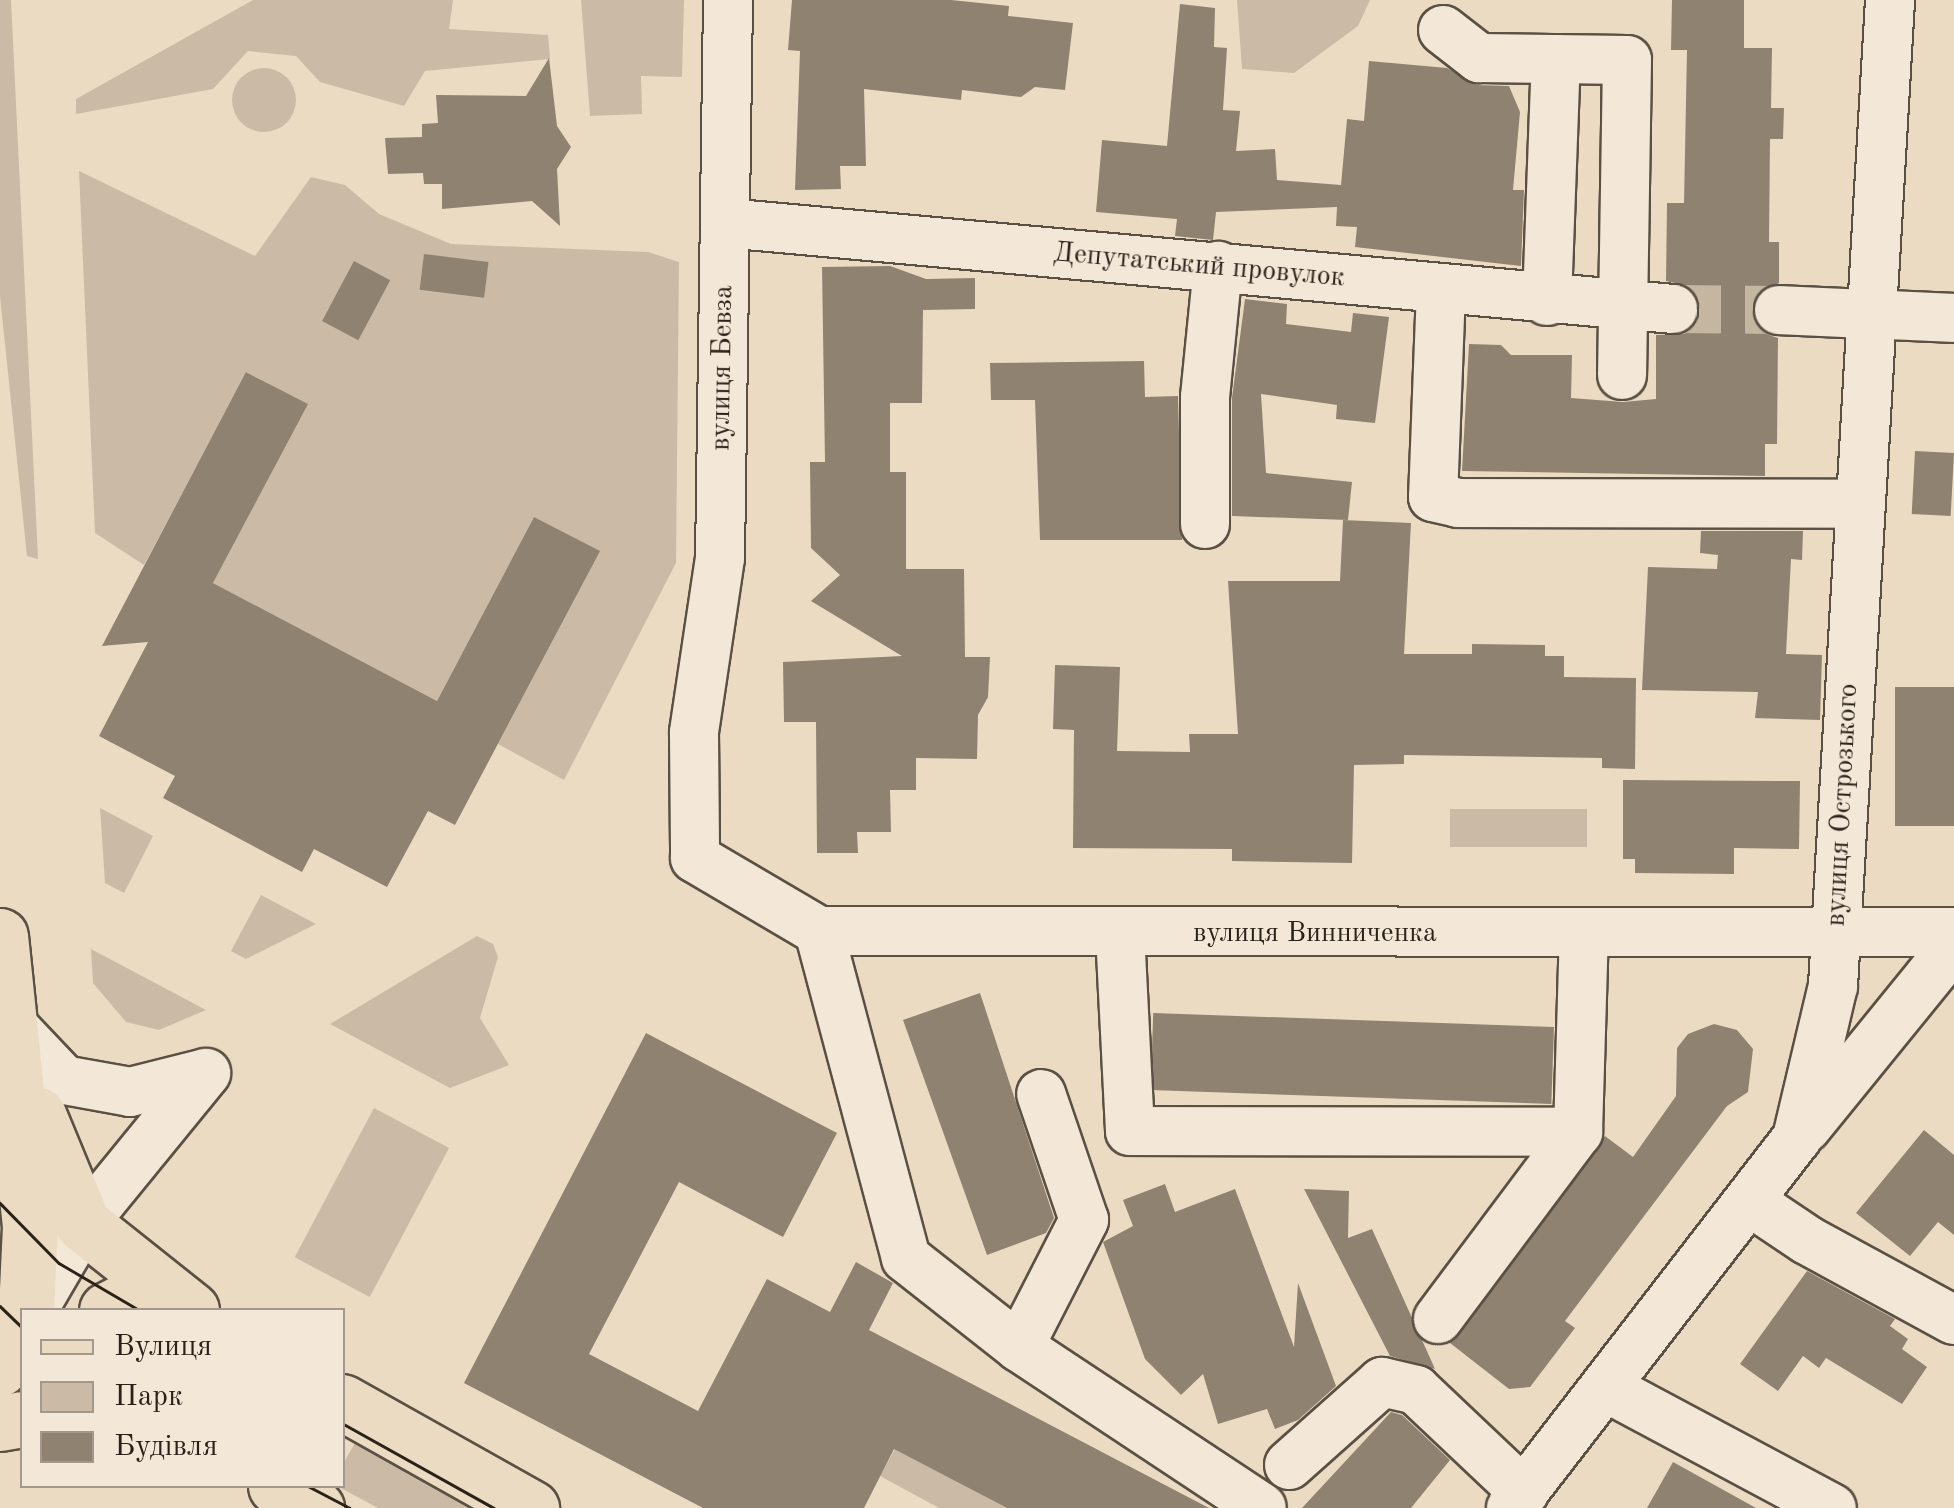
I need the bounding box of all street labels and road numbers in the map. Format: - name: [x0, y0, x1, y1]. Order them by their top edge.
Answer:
- street label: Депутатський провулок: [1052, 237, 1346, 295]
- street label: вулиця Бевза: [705, 285, 741, 451]
- street label: вулиця Острозького: [1820, 683, 1866, 927]
- street label: вулиця Винниченка: [1193, 917, 1437, 951]

